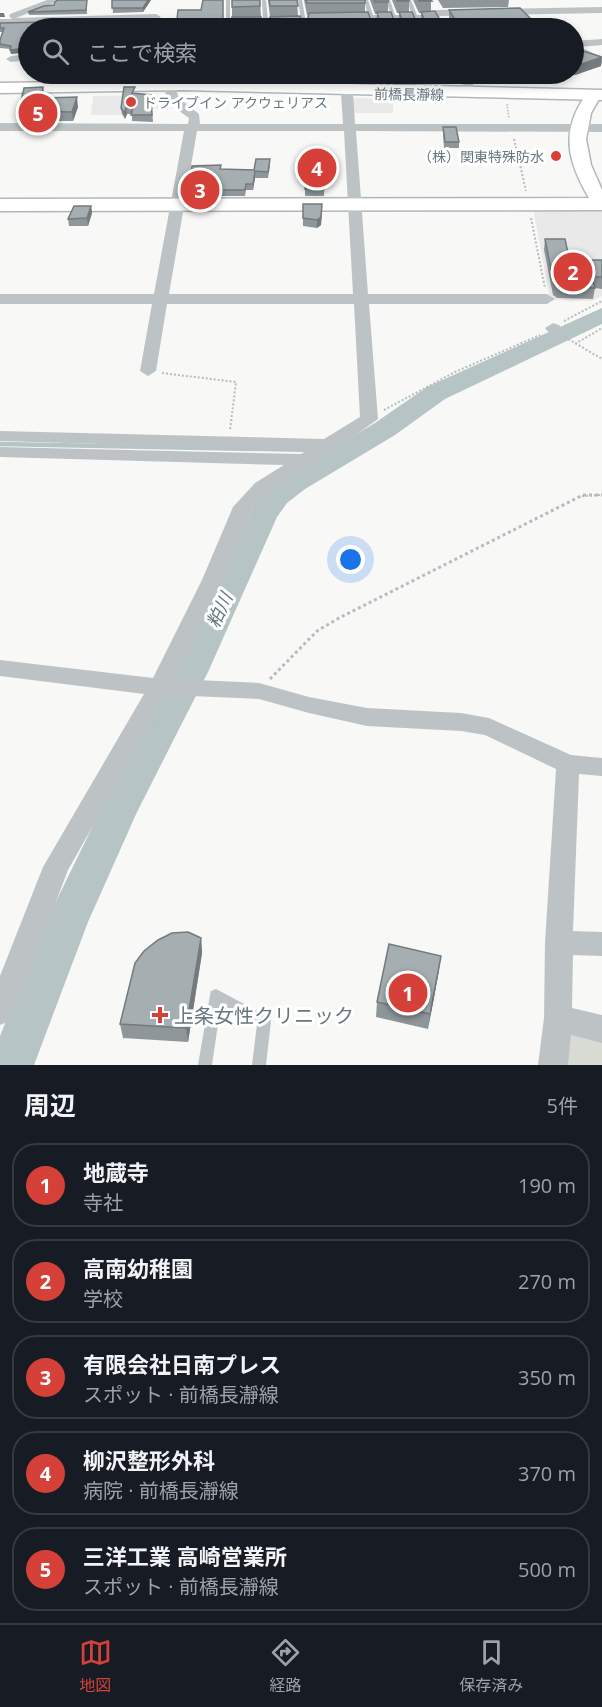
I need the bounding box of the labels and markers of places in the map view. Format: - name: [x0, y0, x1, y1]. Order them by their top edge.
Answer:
- pin: 5: [18, 90, 57, 136]
- place label: ドライブイン アクウェリアス: [143, 93, 328, 112]
- marker: ドライブイン アクウェリアス: [124, 95, 138, 109]
- pin: 4: [298, 146, 336, 190]
- place label: （株）関東特殊防水: [418, 147, 544, 166]
- marker: （株）関東特殊防水: [549, 149, 563, 163]
- pin: 3: [180, 168, 220, 213]
- pin: 2: [554, 250, 592, 294]
- pin: 1: [388, 970, 428, 1016]
- place label: 上条女性クリニック: [174, 1002, 354, 1029]
- marker: 上条女性クリニック: [151, 1006, 169, 1024]

